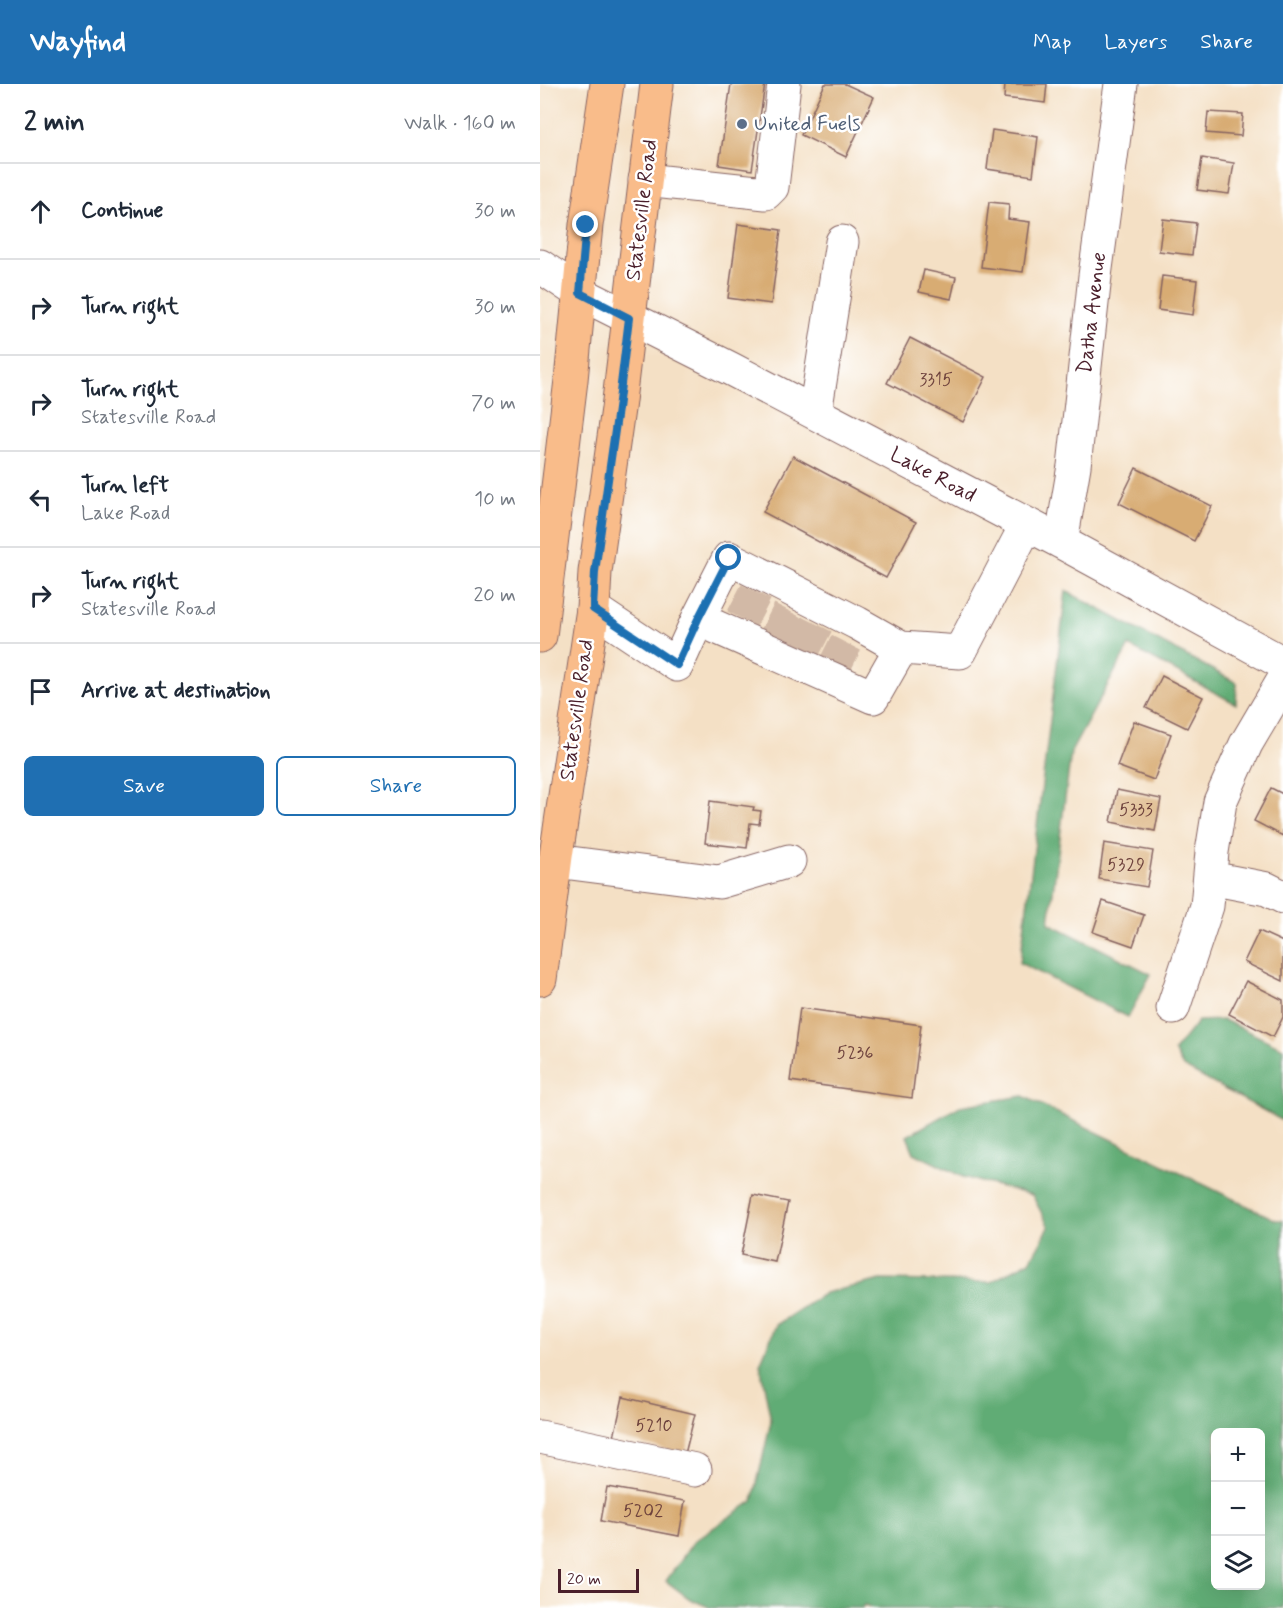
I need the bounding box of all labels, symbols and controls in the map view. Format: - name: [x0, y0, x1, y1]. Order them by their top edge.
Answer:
- text: Wayfind: [30, 24, 126, 61]
- text: Map: [1033, 28, 1071, 56]
- text: Layers: [1104, 28, 1167, 56]
- text: Share: [1200, 28, 1253, 56]
- text: 2 min: [24, 106, 85, 140]
- text: Walk · 160 m: [404, 110, 516, 137]
- place label: United Fuels: [754, 110, 861, 138]
- marker: United Fuels: [735, 117, 749, 131]
- street label: Statesville Road: [619, 138, 665, 282]
- icon: ahead: [24, 195, 57, 228]
- text: Continue: [81, 197, 163, 225]
- text: 30 m: [474, 198, 516, 225]
- route end: [572, 211, 598, 237]
- street label: Datha Avenue: [1071, 250, 1113, 376]
- icon: right: [24, 291, 57, 324]
- text: Turn right: [81, 293, 179, 321]
- text: 30 m: [474, 294, 516, 321]
- house number: 3315: [919, 368, 953, 392]
- text: Turn right: [81, 376, 179, 404]
- icon: right: [24, 387, 57, 420]
- text: 70 m: [471, 390, 516, 417]
- text: Statesville Road: [81, 404, 216, 431]
- street label: Lake Road: [885, 441, 981, 509]
- text: Turn left: [81, 472, 169, 500]
- icon: left: [24, 483, 57, 516]
- text: 10 m: [474, 486, 516, 513]
- text: Lake Road: [81, 500, 170, 527]
- route start: [715, 544, 741, 570]
- text: Turn right: [81, 568, 179, 596]
- icon: right: [24, 579, 57, 612]
- text: 20 m: [473, 582, 516, 609]
- text: Statesville Road: [81, 596, 216, 623]
- street label: Statesville Road: [553, 638, 601, 782]
- icon: arrive: [24, 675, 57, 708]
- text: Arrive at destination: [81, 677, 271, 705]
- button: Save: [24, 756, 264, 816]
- button: Share: [276, 756, 516, 816]
- house number: 5333: [1119, 798, 1153, 822]
- house number: 5329: [1107, 853, 1145, 877]
- house number: 5236: [837, 1041, 873, 1065]
- house number: 5210: [635, 1414, 673, 1438]
- map controls: [1211, 1428, 1265, 1590]
- button: +: [1211, 1428, 1265, 1482]
- button: −: [1211, 1482, 1265, 1536]
- house number: 5202: [623, 1499, 663, 1523]
- button: layers: [1211, 1536, 1265, 1590]
- scale bar: [558, 1566, 639, 1594]
- text: 20 m: [567, 1569, 601, 1590]

